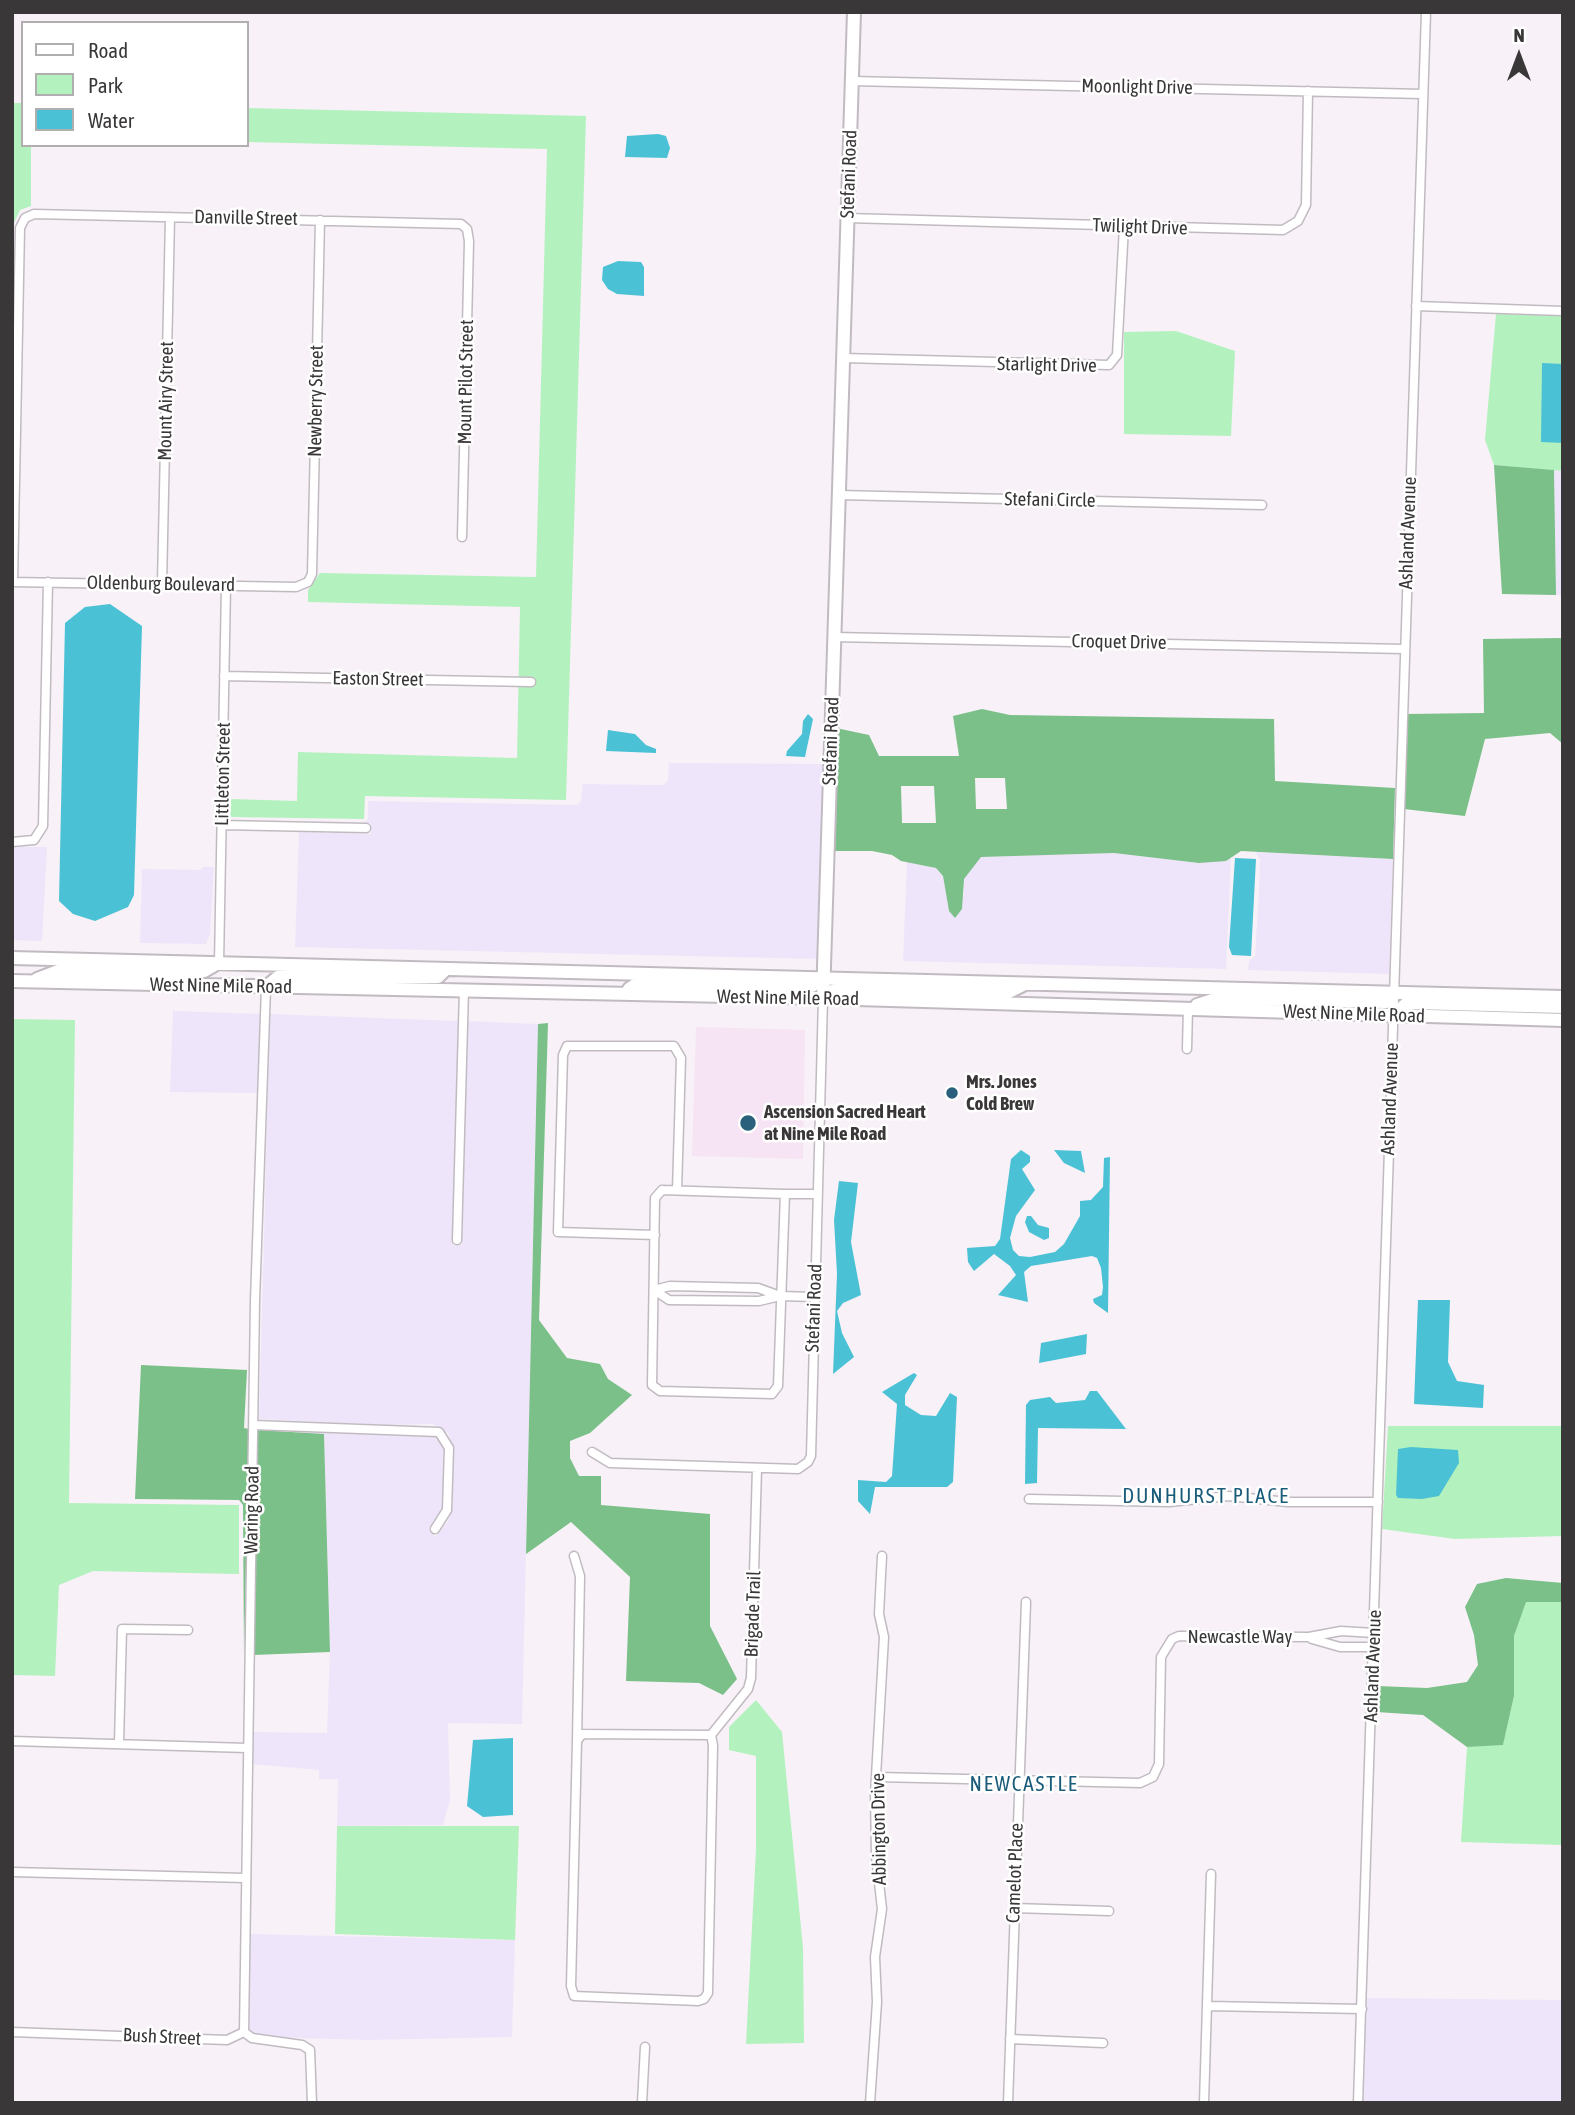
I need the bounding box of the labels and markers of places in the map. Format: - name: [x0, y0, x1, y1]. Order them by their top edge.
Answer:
- place label: Mrs. Jones Cold Brew: [966, 1071, 1037, 1115]
- marker: Mrs. Jones Cold Brew: [944, 1085, 960, 1101]
- place label: Ascension Sacred Heart at Nine Mile Road: [764, 1101, 926, 1145]
- marker: Ascension Sacred Heart at Nine Mile Road: [738, 1113, 758, 1133]

